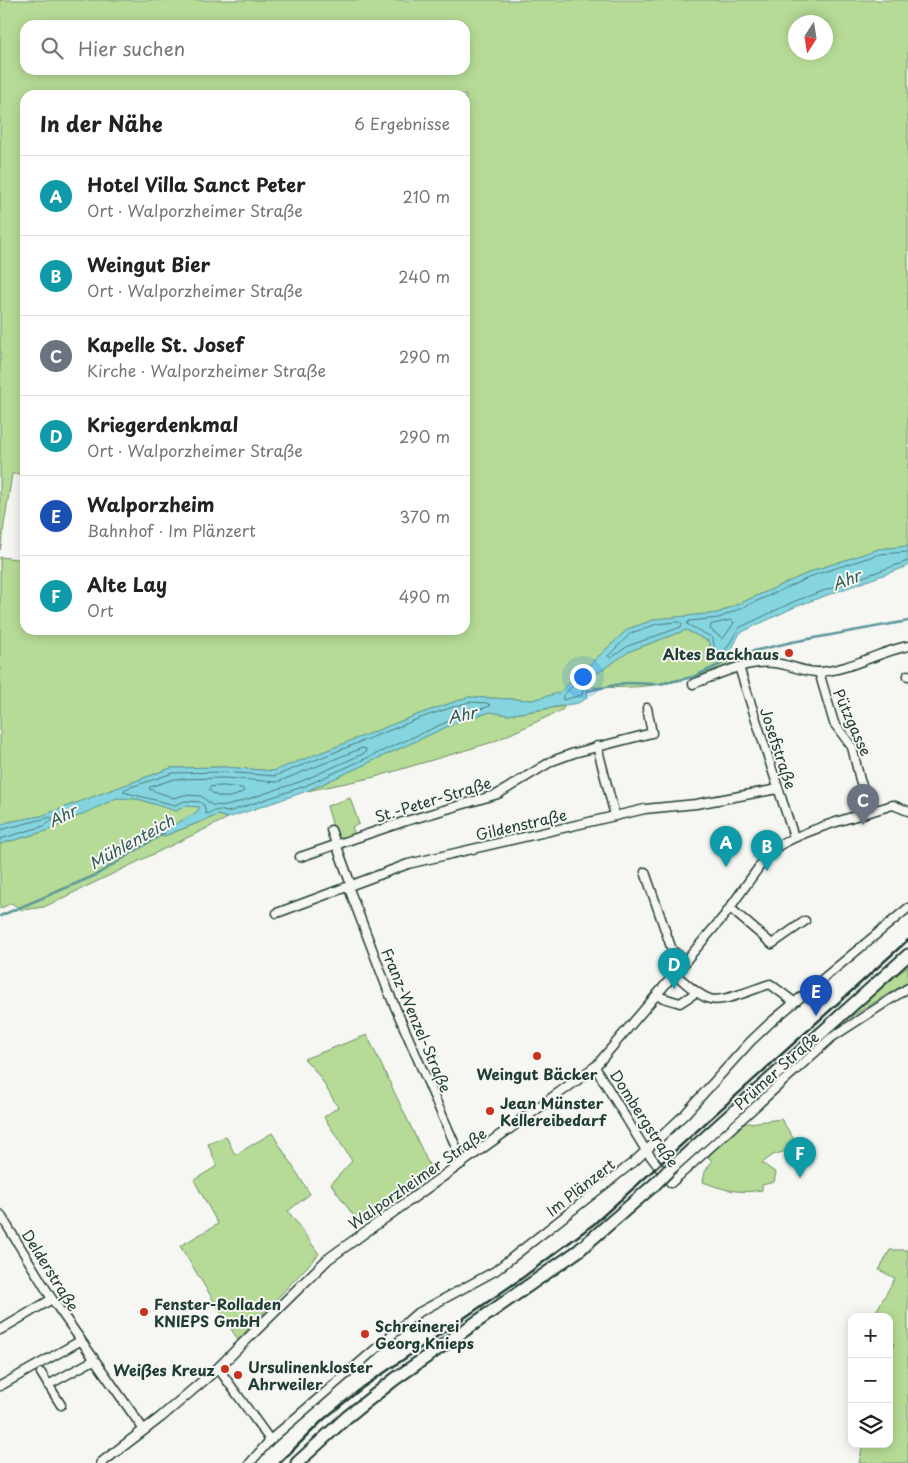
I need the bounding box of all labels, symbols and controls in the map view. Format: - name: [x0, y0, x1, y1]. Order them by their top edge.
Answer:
- north arrow: [788, 15, 833, 60]
- search box: [20, 20, 470, 75]
- icon: search: [38, 34, 66, 62]
- text: Hier suchen: [78, 34, 185, 62]
- text: In der Nähe: [40, 107, 162, 139]
- text: 6 Ergebnisse: [354, 111, 450, 135]
- text: Hotel Villa Sanct Peter: [87, 170, 306, 198]
- text: A: [50, 184, 62, 208]
- text: 210 m: [402, 184, 450, 208]
- text: Ort · Walporzheimer Straße: [87, 198, 303, 222]
- text: Weingut Bier: [87, 250, 210, 278]
- text: B: [51, 264, 61, 288]
- text: 240 m: [398, 264, 450, 288]
- text: Ort · Walporzheimer Straße: [87, 278, 303, 302]
- text: Kapelle St. Josef: [87, 330, 244, 358]
- text: C: [50, 344, 62, 368]
- text: 290 m: [399, 344, 450, 368]
- text: Kirche · Walporzheimer Straße: [87, 358, 326, 382]
- text: Kriegerdenkmal: [87, 410, 238, 438]
- text: D: [50, 424, 62, 448]
- text: 290 m: [399, 424, 450, 448]
- text: Ort · Walporzheimer Straße: [87, 438, 303, 462]
- text: Walporzheim: [87, 490, 215, 518]
- text: E: [51, 504, 61, 528]
- text: 370 m: [400, 504, 450, 528]
- text: Bahnhof · Im Plänzert: [87, 518, 256, 542]
- water label: Ahr: [828, 562, 866, 595]
- text: Alte Lay: [87, 570, 167, 598]
- text: F: [51, 584, 61, 608]
- text: 490 m: [399, 584, 450, 608]
- text: Ort: [87, 598, 114, 622]
- place label: Altes Backhaus: [663, 642, 779, 665]
- marker: Altes Backhaus: [783, 647, 795, 659]
- your location: [570, 664, 596, 690]
- street label: Pützgasse: [828, 685, 878, 759]
- water label: Ahr: [445, 699, 481, 729]
- street label: Josefstraße: [755, 704, 803, 792]
- street label: St.-Peter-Straße: [372, 770, 494, 828]
- pin: C: [847, 784, 879, 825]
- water label: Ahr: [44, 797, 83, 832]
- street label: Gildenstraße: [473, 802, 569, 846]
- water label: Mühlenteich: [84, 807, 179, 874]
- pin: A: [710, 826, 742, 867]
- pin: B: [751, 830, 783, 871]
- street label: Franz-Wenzel-Straße: [376, 944, 458, 1096]
- pin: D: [658, 948, 690, 989]
- pin: E: [800, 975, 832, 1016]
- street label: Prümer Straße: [728, 1026, 824, 1114]
- marker: Weingut Bäcker: [531, 1050, 543, 1062]
- place label: Weingut Bäcker: [477, 1062, 598, 1085]
- street label: Dombergstraße: [605, 1065, 685, 1171]
- place label: Jean Münster Kellereibedarf: [500, 1091, 608, 1131]
- marker: Jean Münster Kellereibedarf: [484, 1105, 496, 1117]
- street label: Walporzheimer Straße: [343, 1121, 491, 1235]
- pin: F: [784, 1137, 816, 1178]
- street label: Im Plänzert: [541, 1153, 619, 1221]
- street label: Delderstraße: [17, 1225, 85, 1315]
- place label: Fenster-Rolladen KNIEPS GmbH: [154, 1292, 281, 1332]
- marker: Fenster-Rolladen KNIEPS GmbH: [138, 1306, 150, 1318]
- map controls: [848, 1313, 893, 1448]
- button: +: [848, 1313, 893, 1358]
- place label: Schreinerei Georg Knieps: [375, 1314, 474, 1354]
- marker: Schreinerei Georg Knieps: [359, 1328, 371, 1340]
- place label: Ursulinenkloster Ahrweiler: [248, 1355, 373, 1395]
- place label: Weißes Kreuz: [113, 1358, 215, 1381]
- button: −: [848, 1358, 893, 1403]
- marker: Weißes Kreuz: [219, 1363, 231, 1375]
- marker: Ursulinenkloster Ahrweiler: [232, 1369, 244, 1381]
- button: layers: [848, 1403, 893, 1448]

